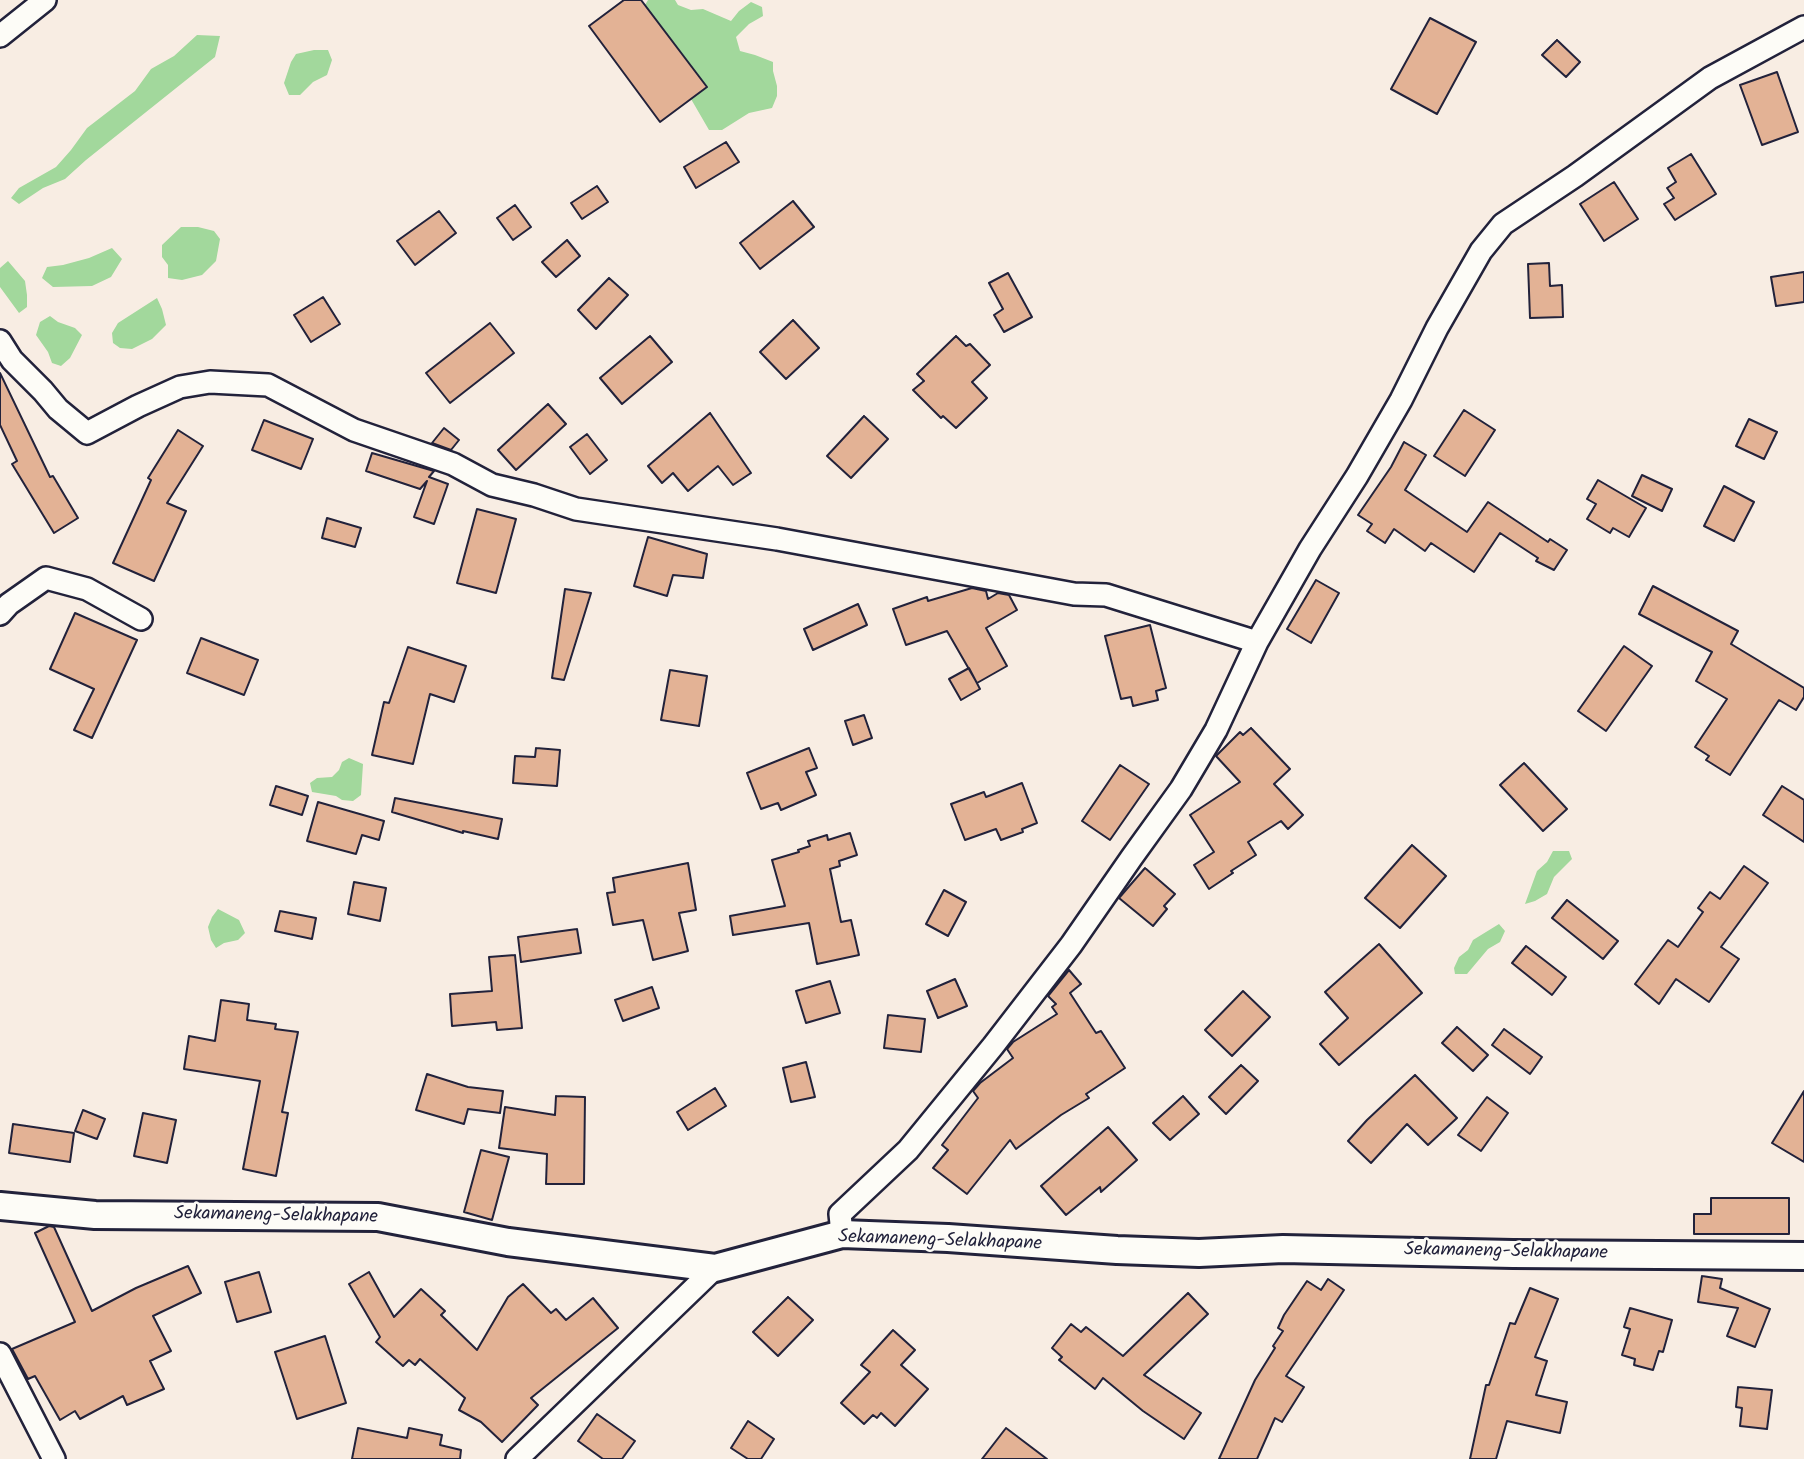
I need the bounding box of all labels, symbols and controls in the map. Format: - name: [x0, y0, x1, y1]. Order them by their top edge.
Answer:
- street label: Sekamaneng-Selakhapane: [174, 1204, 378, 1230]
- street label: Sekamaneng-Selakhapane: [838, 1227, 1042, 1257]
- street label: Sekamaneng-Selakhapane: [1404, 1240, 1608, 1266]

